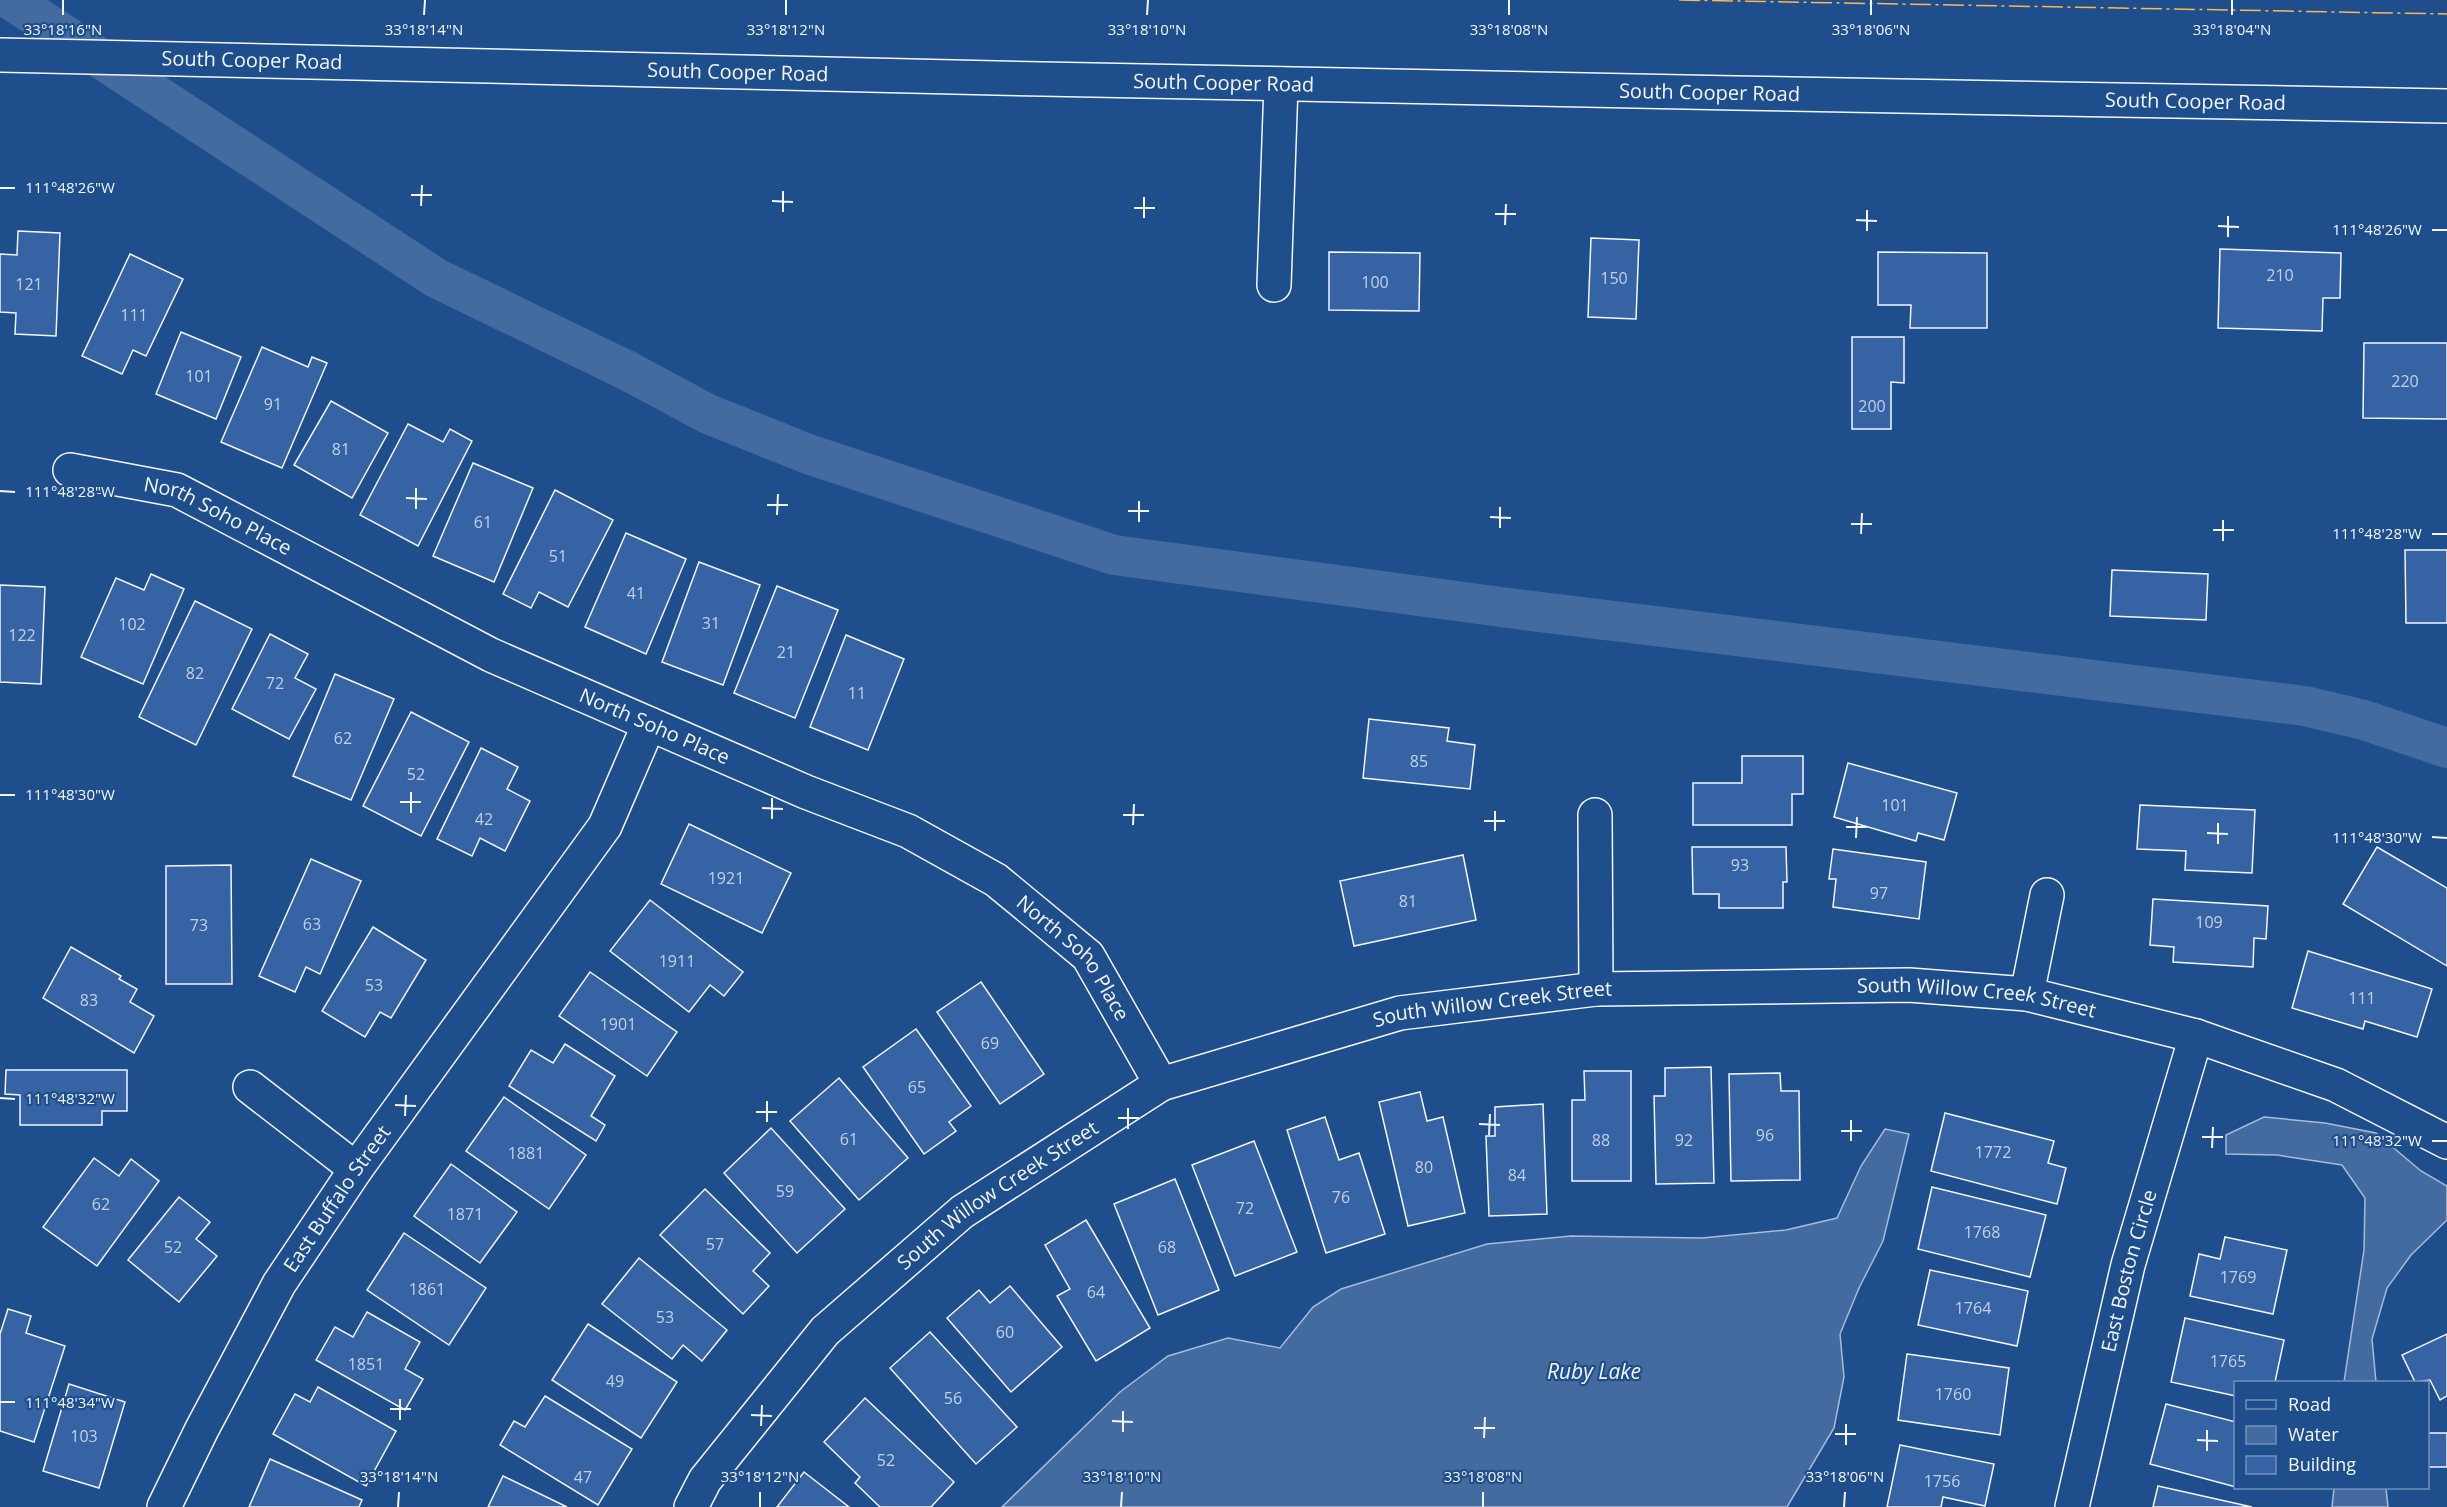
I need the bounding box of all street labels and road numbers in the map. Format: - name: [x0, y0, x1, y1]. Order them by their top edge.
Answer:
- street label: South Cooper Road: [161, 44, 343, 75]
- street label: South Cooper Road: [647, 56, 829, 87]
- street label: South Cooper Road: [1133, 67, 1315, 98]
- street label: South Cooper Road: [1619, 77, 1800, 107]
- street label: South Cooper Road: [2105, 86, 2286, 116]
- street label: North Soho Place: [142, 470, 297, 561]
- street label: North Soho Place: [575, 681, 734, 770]
- street label: North Soho Place: [1011, 888, 1136, 1025]
- street label: South Willow Creek Street: [1857, 971, 2099, 1024]
- street label: South Willow Creek Street: [1369, 975, 1612, 1033]
- street label: South Willow Creek Street: [891, 1114, 1103, 1275]
- street label: East Buffalo Street: [277, 1120, 396, 1277]
- street label: East Boston Circle: [2094, 1186, 2163, 1355]

